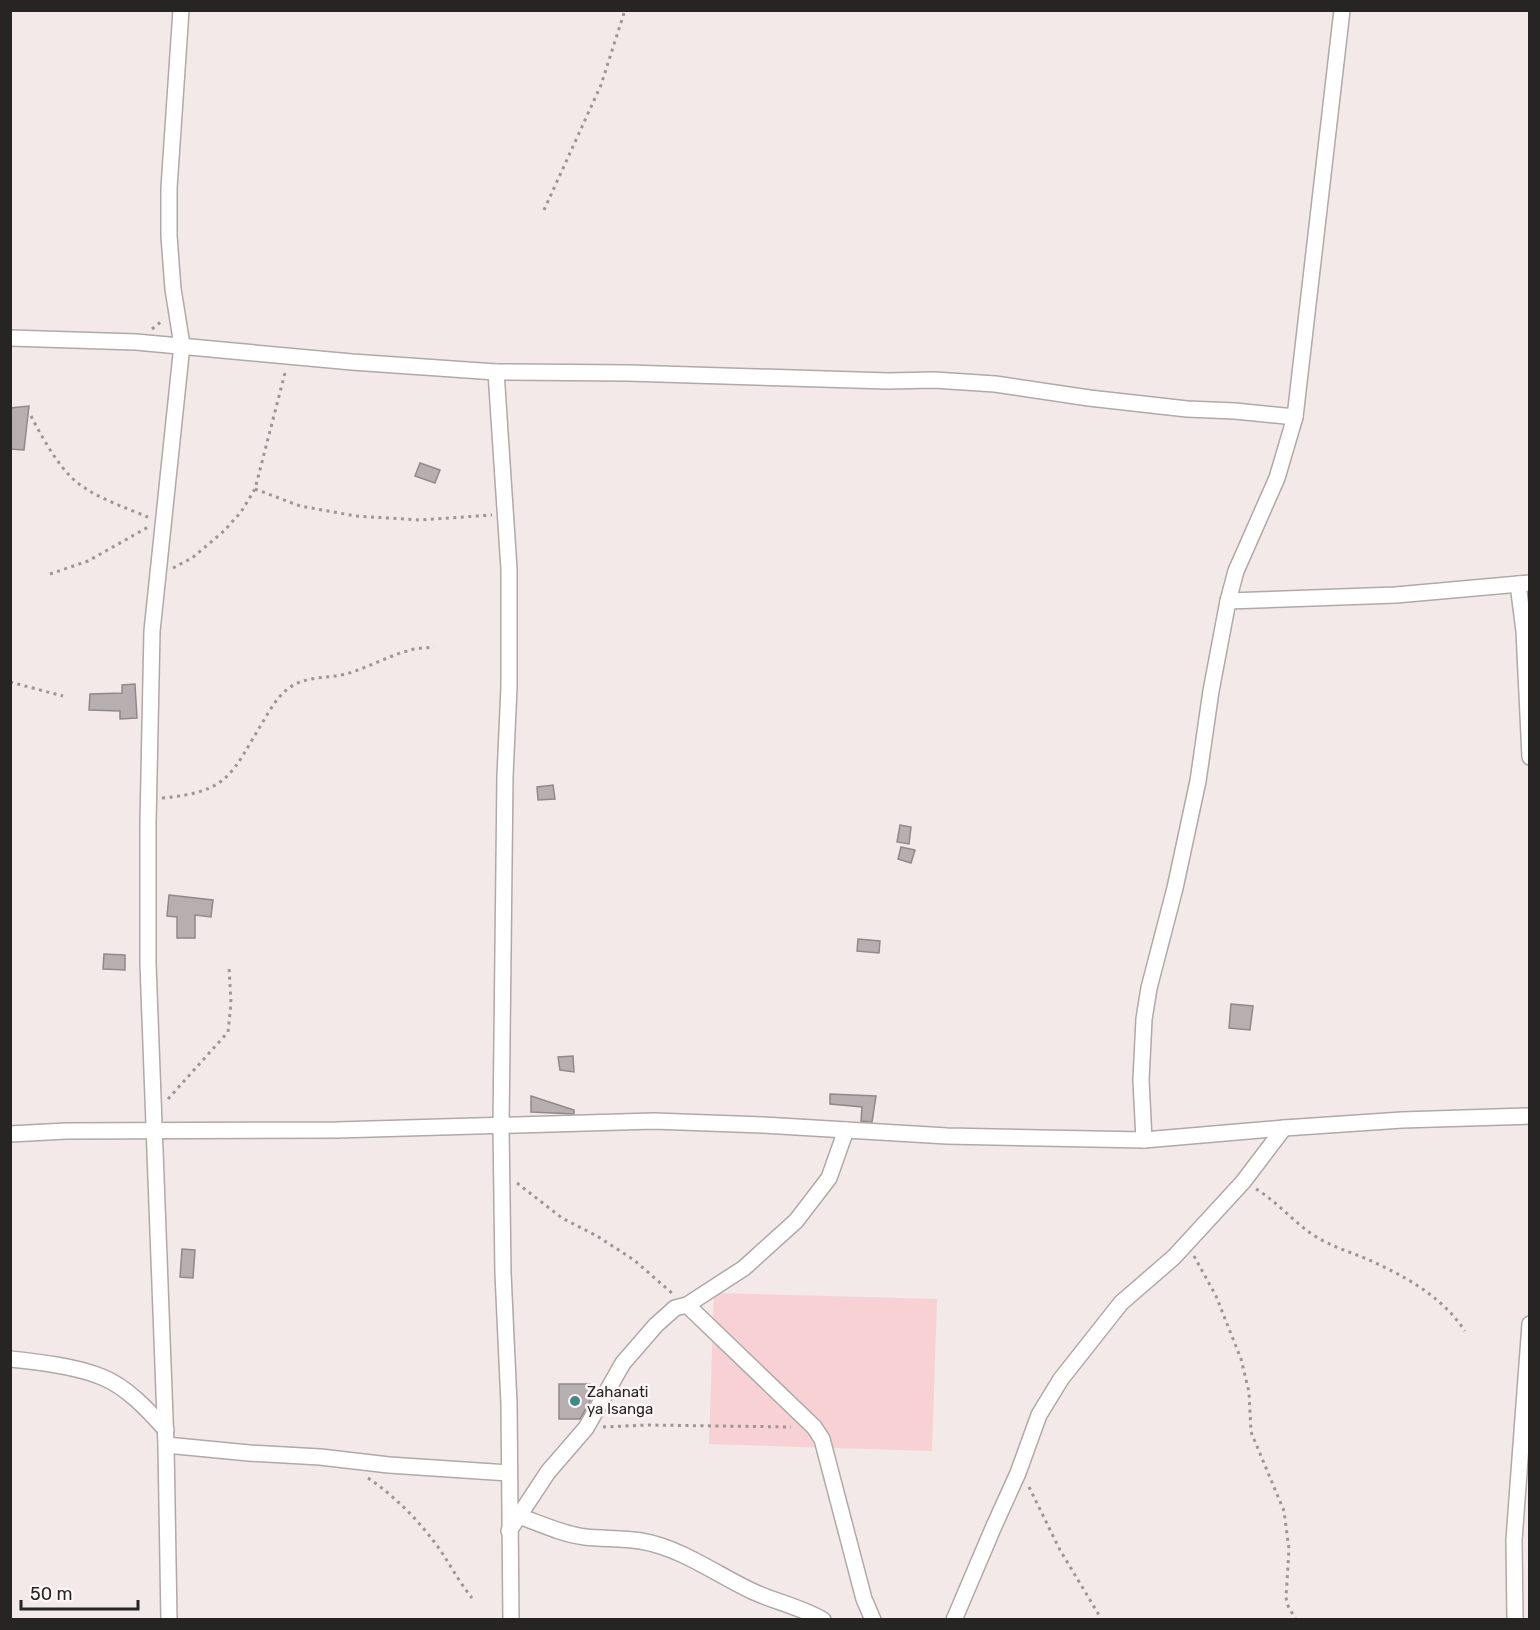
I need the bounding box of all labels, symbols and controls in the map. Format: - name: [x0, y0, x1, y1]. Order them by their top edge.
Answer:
- place label: Zahanati ya Isanga: [587, 1383, 653, 1418]
- marker: Zahanati ya Isanga: [568, 1394, 582, 1408]
- scale bar: [21, 1573, 138, 1611]
- text: 50 m: [30, 1583, 73, 1605]

